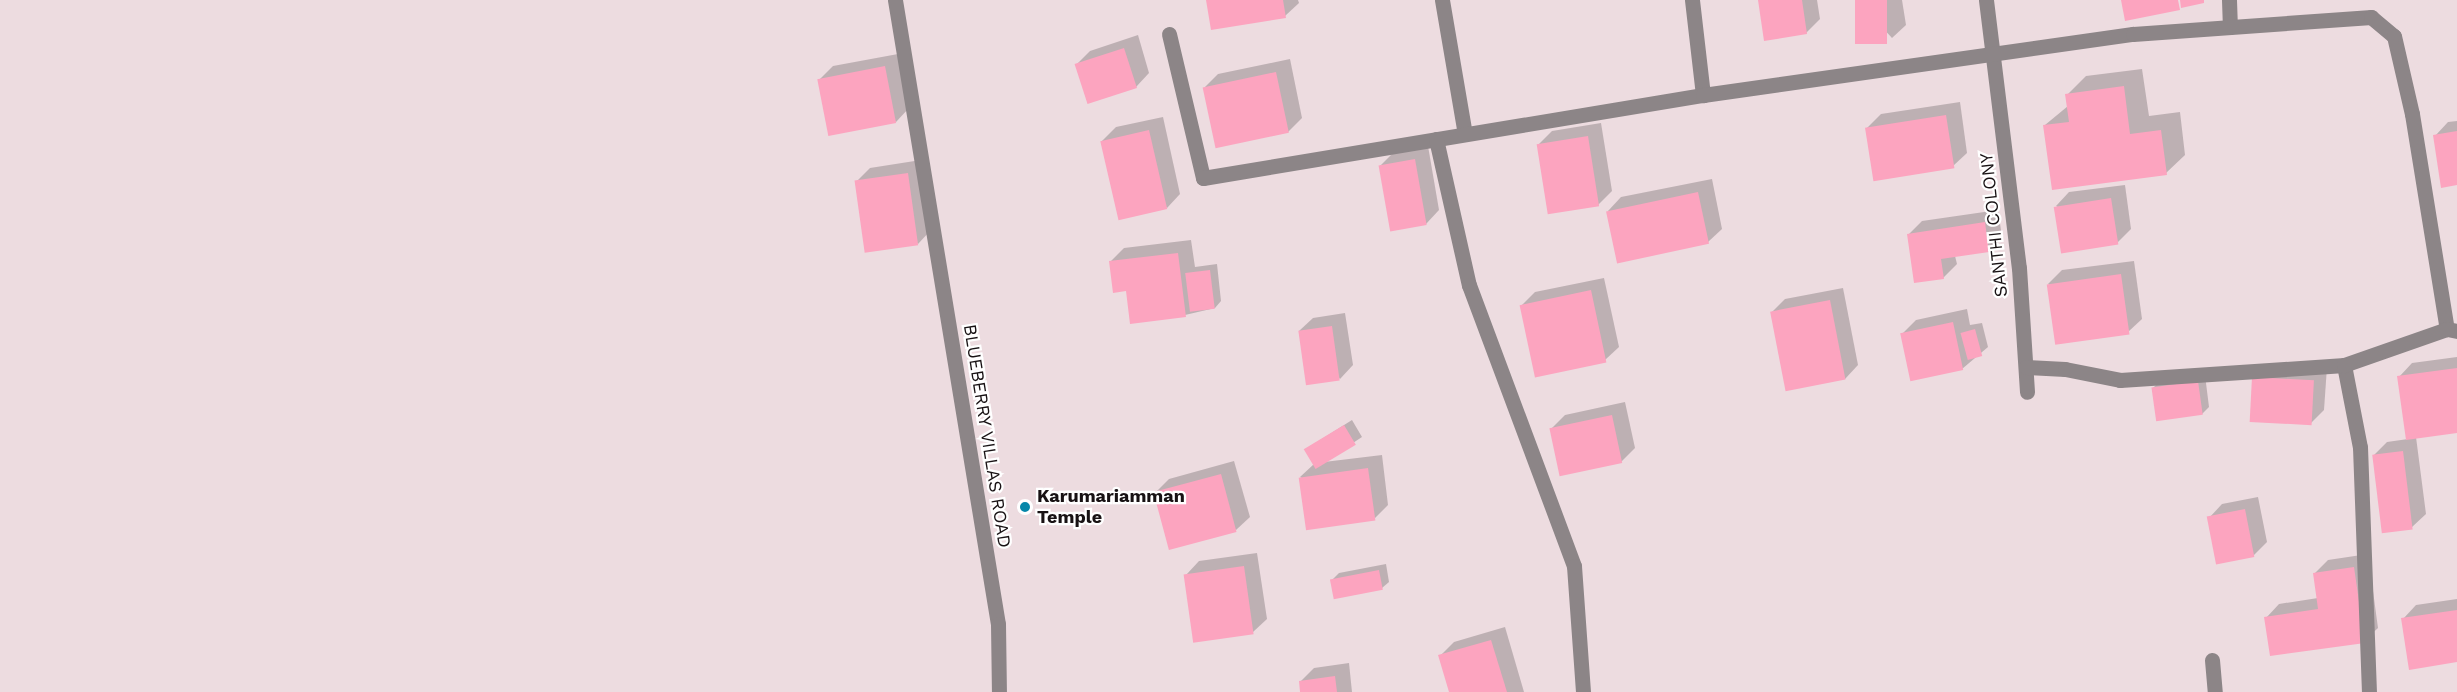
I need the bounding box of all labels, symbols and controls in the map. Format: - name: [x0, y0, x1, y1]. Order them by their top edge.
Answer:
- street label: SANTHI COLONY: [1976, 152, 2012, 298]
- street label: BLUEBERRY VILLAS ROAD: [959, 322, 1015, 550]
- place label: Karumariamman Temple: [1037, 486, 1185, 528]
- marker: Karumariamman Temple: [1018, 500, 1032, 514]

